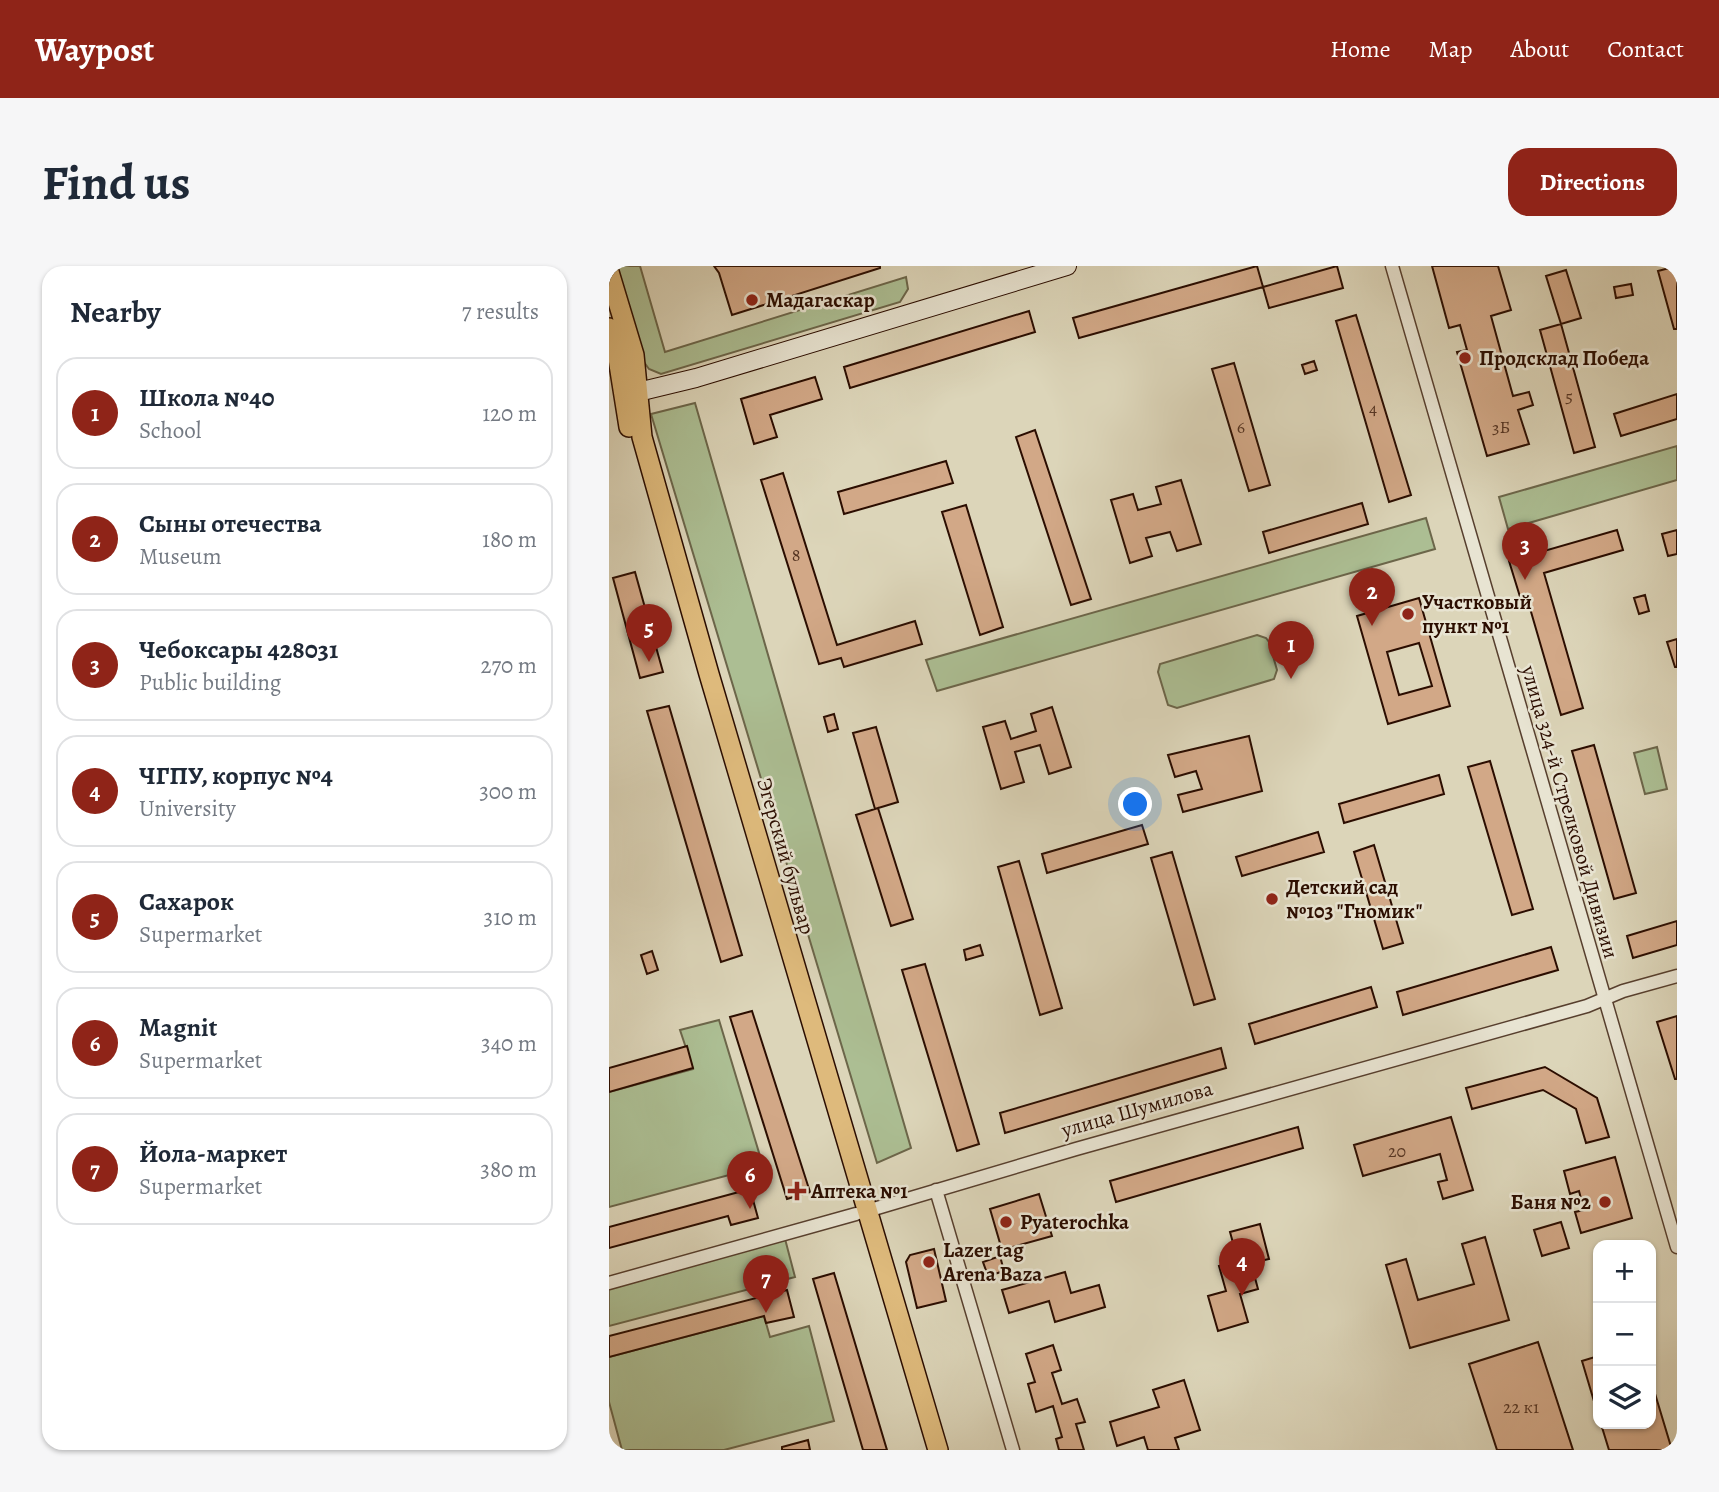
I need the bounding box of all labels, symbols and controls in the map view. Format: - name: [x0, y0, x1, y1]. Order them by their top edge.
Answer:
- text: Waypost: [35, 27, 154, 72]
- text: Home: [1330, 33, 1391, 65]
- text: Map: [1429, 33, 1473, 65]
- text: About: [1511, 33, 1569, 65]
- text: Contact: [1607, 33, 1684, 65]
- button: Directions: [1508, 148, 1677, 216]
- text: Find us: [42, 149, 190, 216]
- place label: Мадагаскар: [766, 286, 875, 314]
- text: Nearby: [70, 292, 161, 332]
- marker: Мадагаскар: [744, 292, 760, 308]
- text: 7 results: [462, 296, 539, 327]
- place label: Продсклад Победа: [1479, 344, 1649, 372]
- marker: Продсклад Победа: [1457, 350, 1473, 366]
- text: Школа №40: [139, 380, 274, 415]
- house number: 5: [1565, 384, 1573, 408]
- house number: 4: [1369, 396, 1377, 420]
- text: 1: [91, 398, 99, 429]
- text: 120 m: [482, 398, 537, 429]
- text: School: [139, 415, 201, 446]
- house number: 6: [1237, 415, 1245, 439]
- house number: 3Б: [1492, 415, 1510, 439]
- text: Сыны отечества: [139, 506, 322, 541]
- pin: 3: [1502, 522, 1548, 580]
- text: 2: [89, 524, 101, 555]
- text: 180 m: [482, 524, 537, 555]
- text: Museum: [139, 541, 222, 572]
- house number: 8: [792, 543, 800, 567]
- pin: 2: [1349, 568, 1395, 626]
- place label: Участковый пункт №1: [1422, 588, 1532, 640]
- pin: 5: [626, 604, 672, 662]
- marker: Участковый пункт №1: [1400, 606, 1416, 622]
- pin: 1: [1268, 621, 1314, 679]
- text: Чебоксары 428031: [139, 632, 338, 667]
- text: 3: [90, 650, 100, 681]
- text: 270 m: [480, 650, 537, 681]
- street label: улица 324-й Стрелковой Дивизии: [1514, 661, 1625, 962]
- text: Public building: [139, 667, 281, 698]
- text: ЧГПУ, корпус №4: [139, 758, 333, 793]
- street label: Эгерский бульвар: [750, 774, 822, 938]
- text: 4: [90, 776, 100, 807]
- text: 300 m: [479, 776, 537, 807]
- your location: [1118, 787, 1152, 821]
- text: University: [139, 793, 236, 824]
- place label: Детский сад №103 "Гномик": [1286, 873, 1423, 925]
- text: Сахарок: [139, 884, 234, 919]
- marker: Детский сад №103 "Гномик": [1264, 891, 1280, 907]
- text: 5: [90, 902, 100, 933]
- text: 310 m: [484, 902, 537, 933]
- text: Supermarket: [139, 919, 262, 950]
- text: Magnit: [139, 1010, 217, 1045]
- text: 6: [90, 1028, 100, 1059]
- text: 340 m: [481, 1028, 537, 1059]
- text: Supermarket: [139, 1045, 262, 1076]
- street label: улица Шумилова: [1057, 1074, 1216, 1144]
- text: Йола-маркет: [139, 1136, 287, 1171]
- house number: 20: [1388, 1139, 1406, 1163]
- pin: 6: [727, 1151, 773, 1209]
- text: 7: [90, 1154, 100, 1185]
- text: 380 m: [480, 1154, 537, 1185]
- text: Supermarket: [139, 1171, 262, 1202]
- place label: Аптека №1: [810, 1177, 908, 1205]
- marker: Аптека №1: [789, 1183, 805, 1199]
- place label: Баня №2: [1511, 1188, 1591, 1216]
- marker: Баня №2: [1597, 1194, 1613, 1210]
- place label: Pyaterochka: [1020, 1208, 1130, 1236]
- marker: Pyaterochka: [998, 1214, 1014, 1230]
- place label: Lazer tag Arena Baza: [942, 1236, 1043, 1288]
- pin: 4: [1219, 1238, 1265, 1296]
- map controls: [1593, 1240, 1656, 1429]
- button: +: [1593, 1240, 1656, 1303]
- marker: Lazer tag Arena Baza: [921, 1254, 937, 1270]
- pin: 7: [743, 1255, 789, 1313]
- button: −: [1593, 1303, 1656, 1366]
- button: layers: [1593, 1366, 1656, 1429]
- house number: 22 к1: [1503, 1395, 1539, 1419]

